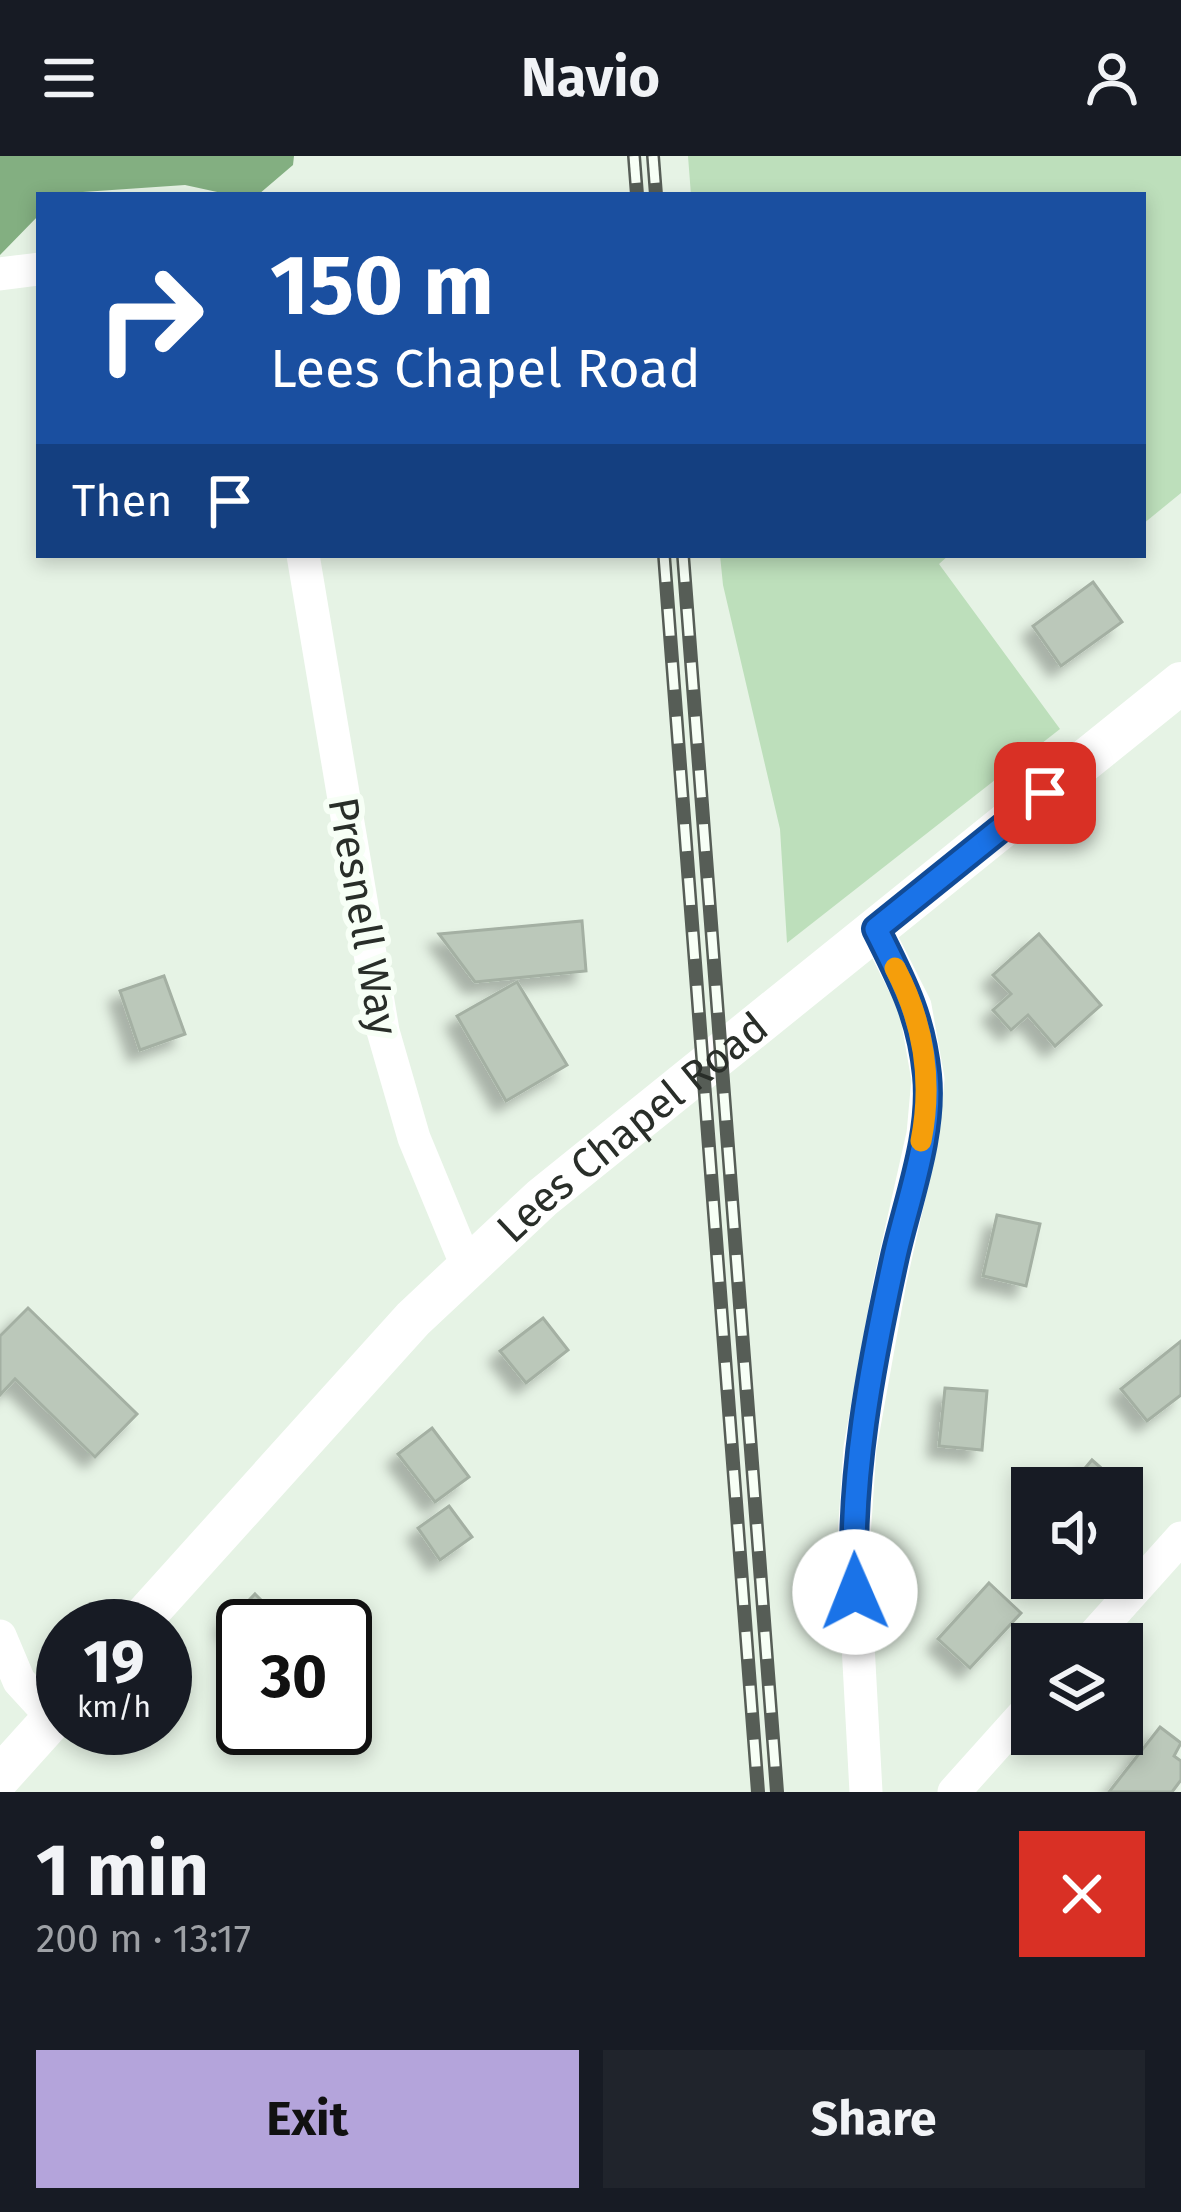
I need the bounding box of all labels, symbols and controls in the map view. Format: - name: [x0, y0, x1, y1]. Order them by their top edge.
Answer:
- icon: menu: [36, 45, 102, 111]
- icon: person: [1079, 45, 1145, 111]
- text: Navio: [521, 46, 660, 110]
- text: 150 m: [270, 235, 494, 336]
- icon: right: [72, 240, 228, 396]
- text: Lees Chapel Road: [270, 337, 701, 401]
- icon: arrive: [197, 468, 263, 534]
- text: Then: [72, 474, 173, 528]
- pin: [994, 742, 1096, 844]
- icon: arrive: [1012, 760, 1078, 826]
- street label: Presnell Way: [318, 793, 409, 1039]
- street label: Lees Chapel Road: [487, 1002, 778, 1253]
- map controls: [1011, 1467, 1143, 1755]
- button: sound: [1011, 1467, 1143, 1599]
- position arrow: [792, 1529, 918, 1655]
- speed limit sign: 30: [216, 1599, 372, 1755]
- button: layers: [1011, 1623, 1143, 1755]
- text: 19: [83, 1626, 145, 1698]
- text: km/h: [77, 1689, 151, 1725]
- text: 1 min: [36, 1828, 209, 1914]
- button: close: [1019, 1831, 1145, 1957]
- text: 200 m · 13:17: [36, 1916, 251, 1962]
- button: Exit: [36, 2050, 579, 2188]
- button: Share: [603, 2050, 1145, 2188]

